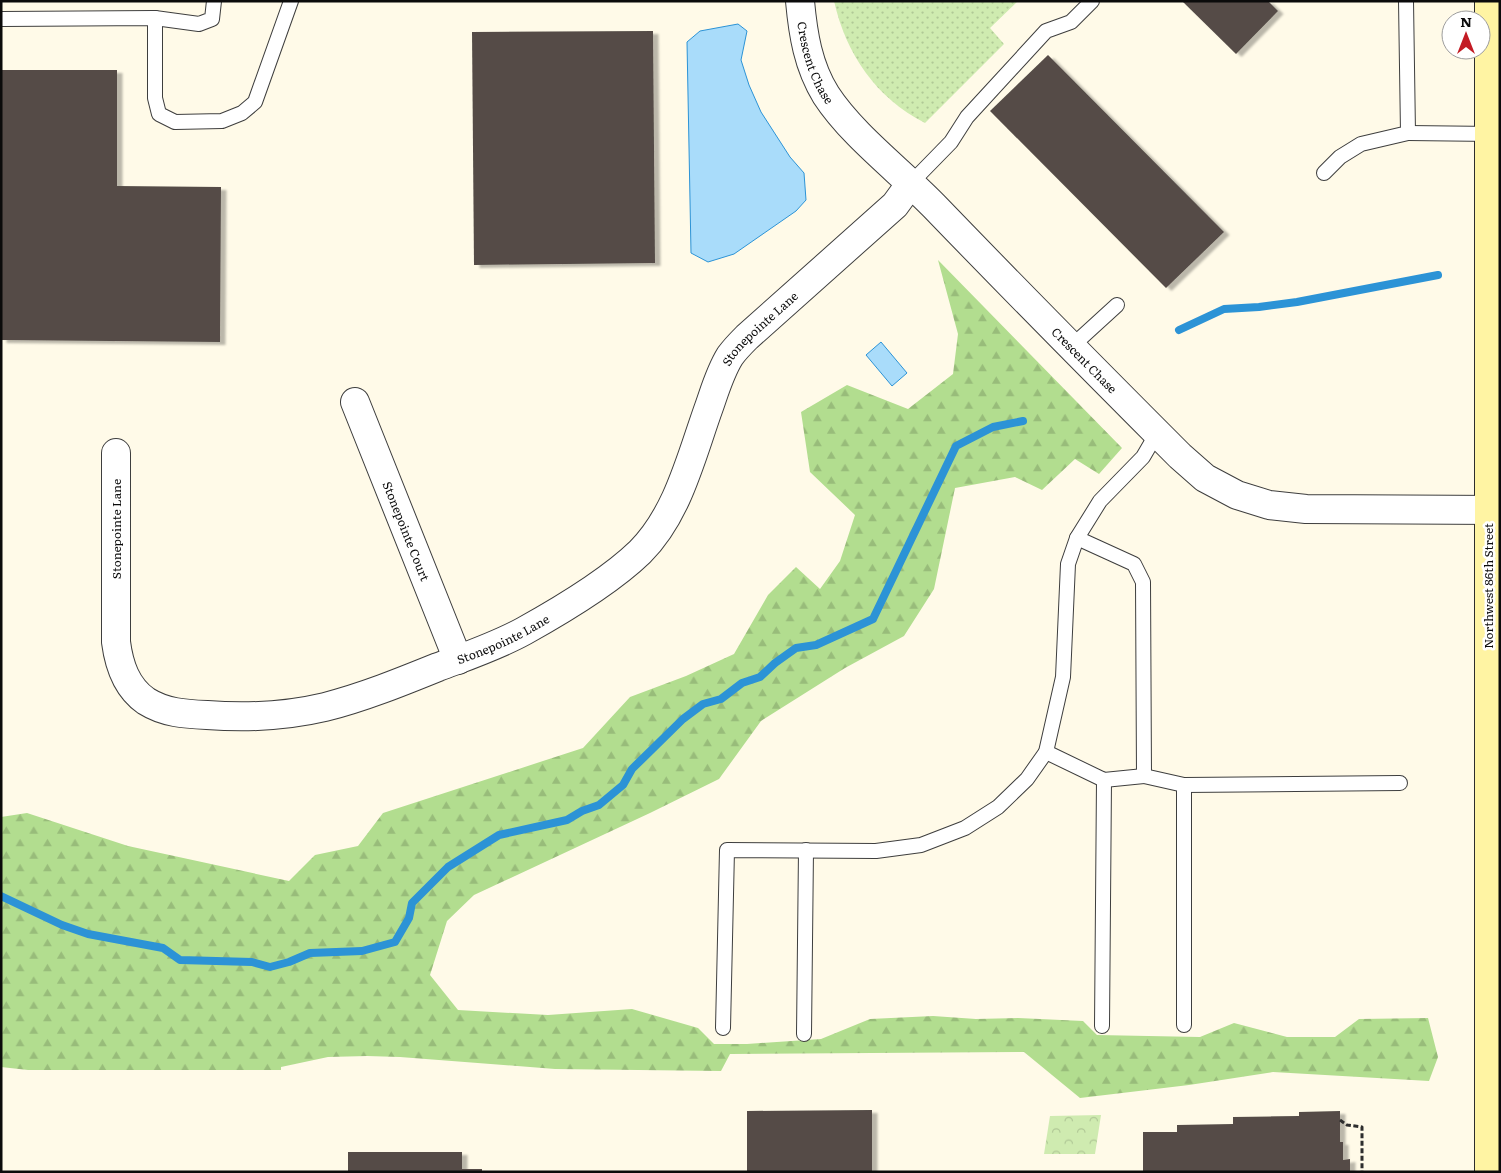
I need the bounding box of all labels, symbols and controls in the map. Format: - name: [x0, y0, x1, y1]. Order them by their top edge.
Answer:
- north arrow: [1441, 10, 1491, 60]
- text: N: [1460, 11, 1472, 31]
- street label: Crescent Chase: [793, 20, 838, 107]
- street label: Stonepointe Lane: [717, 287, 802, 369]
- street label: Crescent Chase: [1048, 323, 1121, 397]
- street label: Stonepointe Lane: [107, 479, 125, 579]
- street label: Stonepointe Court: [379, 479, 435, 584]
- street label: Northwest 86th Street: [1479, 523, 1497, 649]
- street label: Stonepointe Lane: [454, 610, 552, 668]

